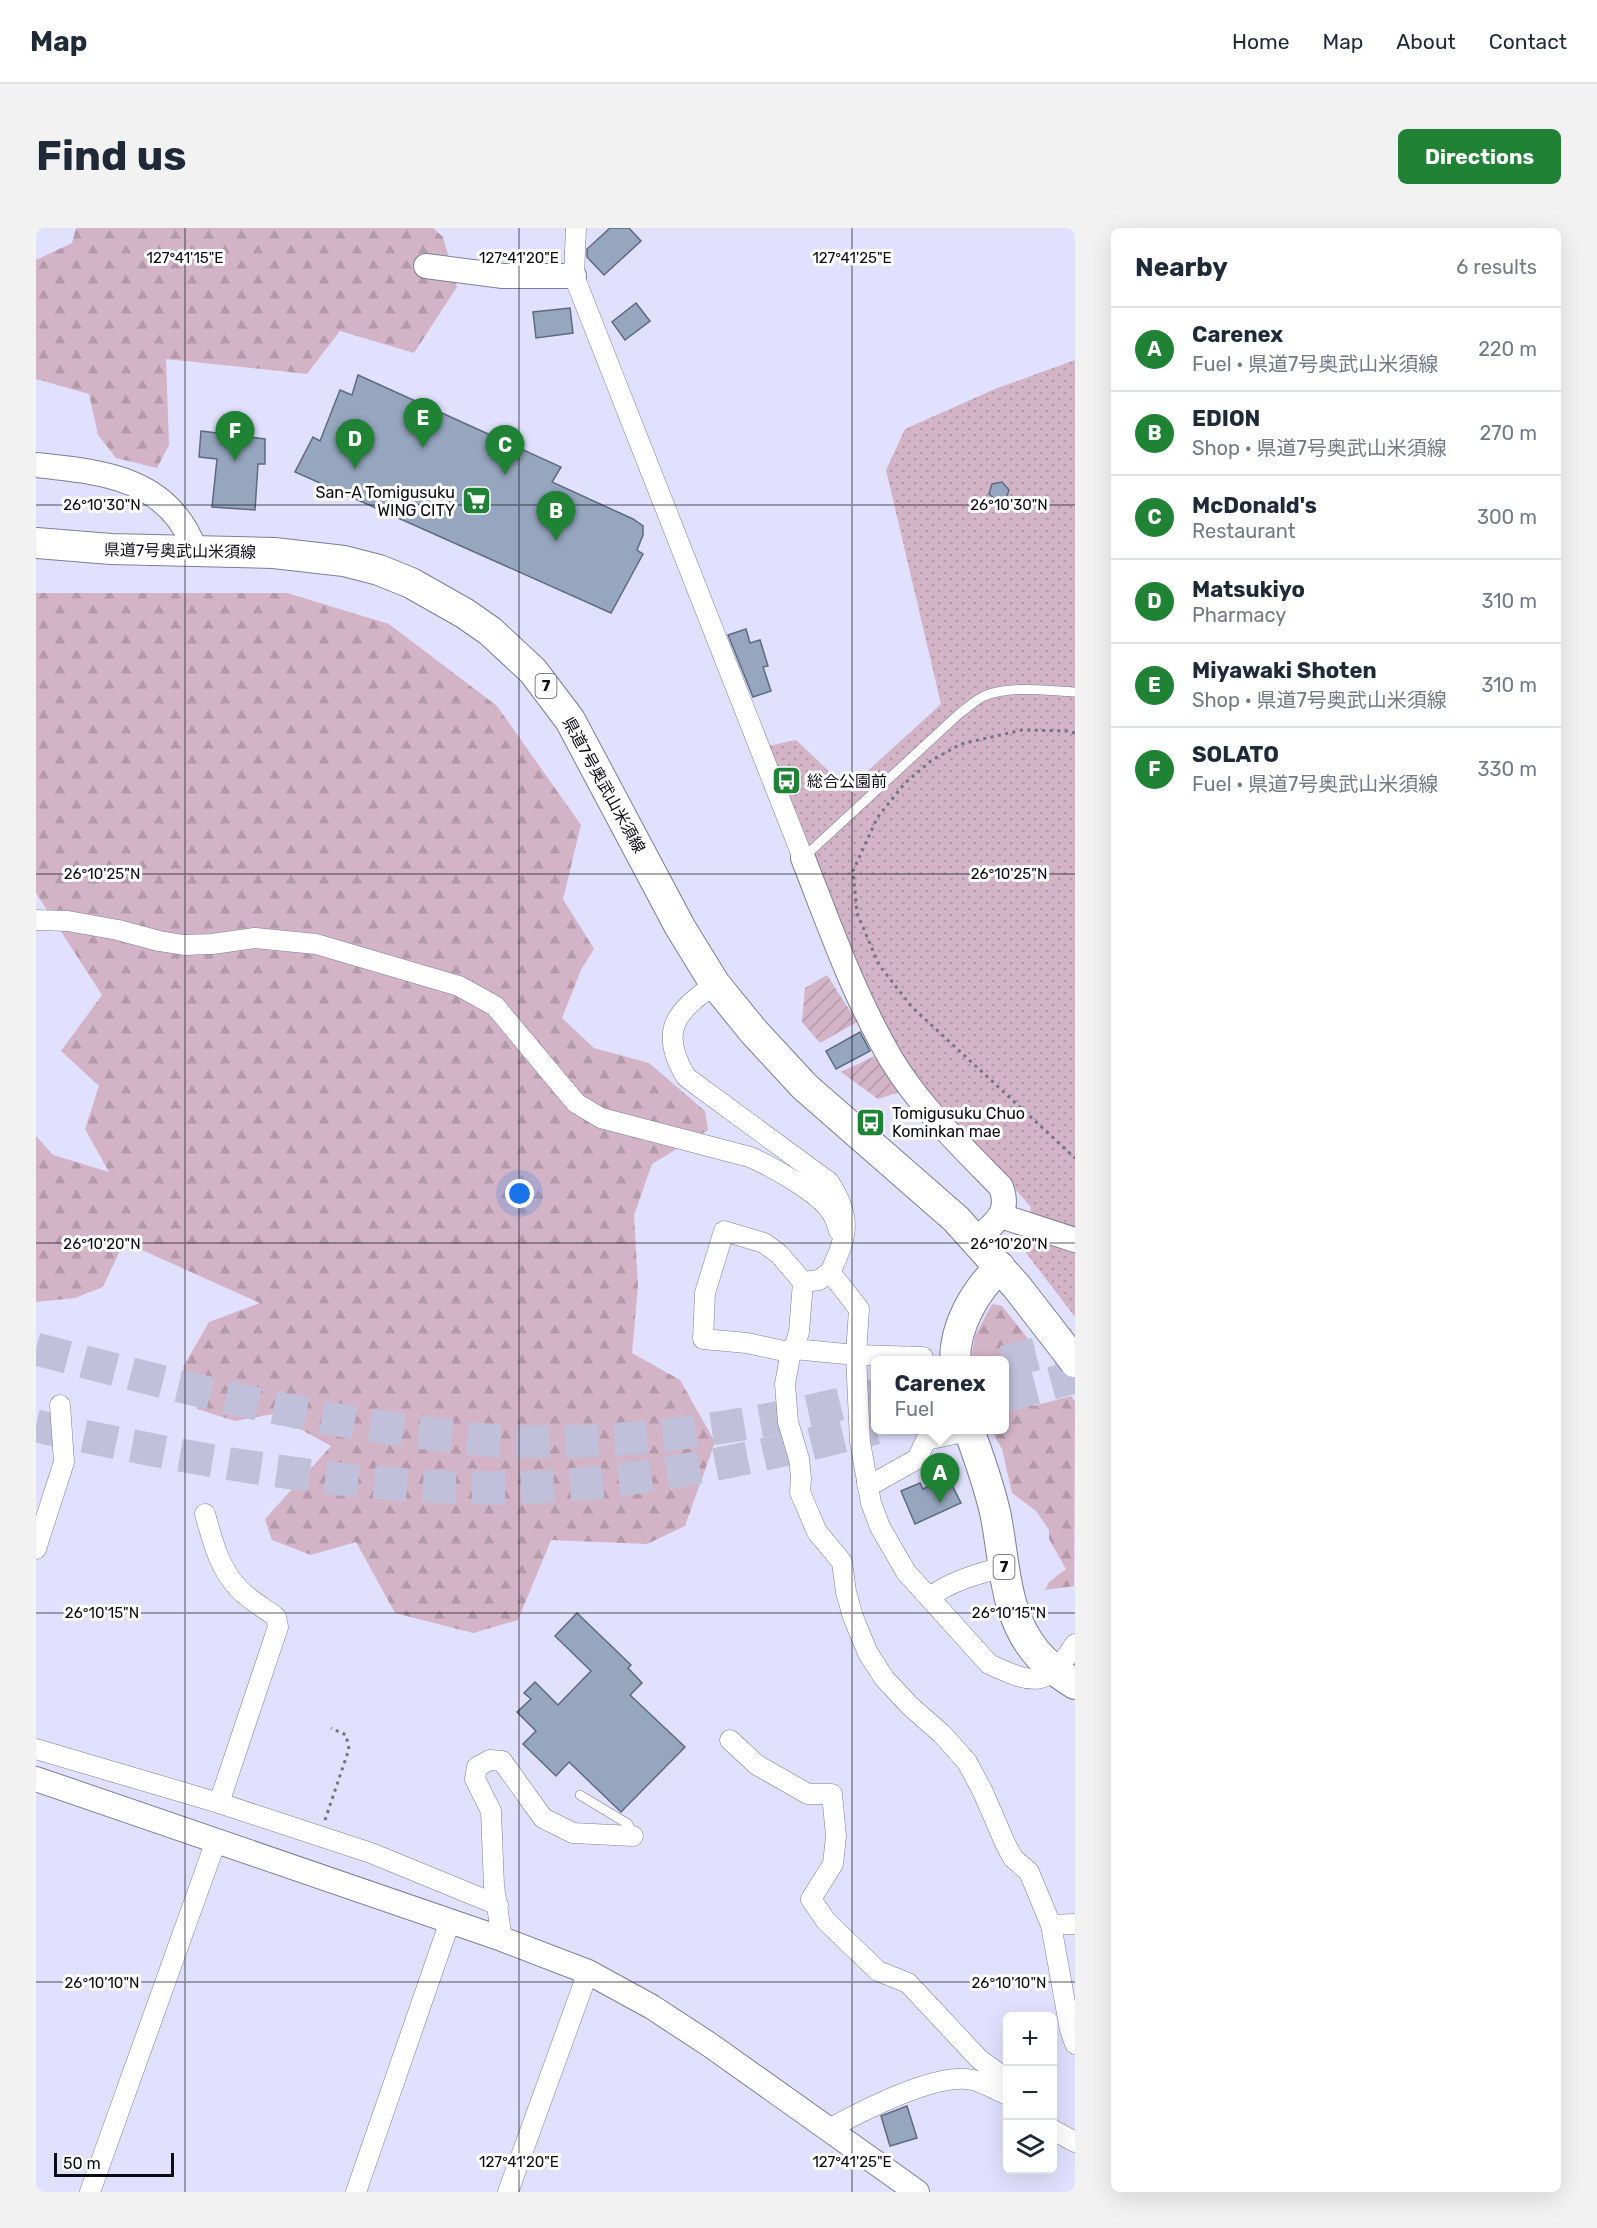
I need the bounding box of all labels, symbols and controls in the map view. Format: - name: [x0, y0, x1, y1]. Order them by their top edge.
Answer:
- text: Map: [30, 25, 87, 58]
- text: Home: [1232, 29, 1289, 54]
- text: Map: [1322, 29, 1363, 54]
- text: About: [1396, 29, 1456, 54]
- text: Contact: [1489, 29, 1567, 54]
- button: Directions: [1398, 129, 1561, 184]
- text: Find us: [36, 131, 187, 181]
- text: 127°41'15"E: [147, 249, 223, 267]
- text: 127°41'20"E: [479, 249, 559, 267]
- text: 127°41'25"E: [812, 249, 892, 267]
- text: Nearby: [1135, 252, 1228, 283]
- text: 6 results: [1456, 255, 1537, 279]
- text: Carenex: [1192, 321, 1283, 348]
- text: A: [1147, 337, 1162, 361]
- text: 220 m: [1478, 337, 1537, 361]
- text: Fuel · 県道7号奥武山米須線: [1192, 352, 1438, 376]
- pin: E: [404, 398, 442, 448]
- text: EDION: [1192, 405, 1260, 432]
- pin: F: [216, 412, 254, 461]
- pin: D: [336, 420, 374, 469]
- text: B: [1147, 421, 1162, 445]
- text: 270 m: [1480, 421, 1537, 445]
- pin: C: [486, 426, 524, 475]
- text: Shop · 県道7号奥武山米須線: [1192, 436, 1447, 460]
- place label: San-A Tomigusuku WING CITY: [315, 483, 455, 520]
- supermarket icon: San-A Tomigusuku WING CITY: [460, 485, 492, 517]
- pin: B: [536, 492, 576, 541]
- text: McDonald's: [1192, 492, 1317, 519]
- text: 26°10'30"N: [63, 496, 141, 514]
- text: 26°10'30"N: [970, 496, 1048, 514]
- text: C: [1147, 505, 1162, 529]
- text: 300 m: [1477, 505, 1537, 529]
- text: Restaurant: [1192, 519, 1296, 543]
- street label: 県道7号奥武山米須線: [104, 540, 256, 562]
- text: Matsukiyo: [1192, 576, 1305, 603]
- text: D: [1147, 589, 1162, 613]
- text: 310 m: [1481, 589, 1537, 613]
- text: Pharmacy: [1192, 603, 1286, 627]
- text: Miyawaki Shoten: [1192, 657, 1377, 684]
- text: E: [1148, 673, 1161, 697]
- text: 310 m: [1481, 673, 1537, 697]
- road number: 7: [536, 674, 556, 698]
- text: Shop · 県道7号奥武山米須線: [1192, 688, 1447, 712]
- street label: 県道7号奥武山米須線: [559, 714, 649, 856]
- text: SOLATO: [1192, 741, 1279, 768]
- text: F: [1148, 757, 1161, 781]
- text: 330 m: [1478, 757, 1537, 781]
- bus stop icon: 総合公園前: [770, 765, 802, 797]
- place label: 総合公園前: [807, 772, 887, 791]
- text: Fuel · 県道7号奥武山米須線: [1192, 772, 1438, 796]
- text: 26°10'25"N: [64, 865, 140, 883]
- text: 26°10'25"N: [971, 865, 1047, 883]
- place label: Tomigusuku Chuo Kominkan mae: [892, 1104, 1025, 1141]
- bus stop icon: Tomigusuku Chuo Kominkan mae: [855, 1106, 887, 1138]
- your location: [505, 1179, 534, 1208]
- text: 26°10'20"N: [63, 1235, 141, 1253]
- text: 26°10'20"N: [970, 1235, 1048, 1253]
- popup: [871, 1356, 1009, 1434]
- text: Carenex: [894, 1370, 986, 1397]
- text: Fuel: [894, 1397, 934, 1421]
- pin: A: [920, 1454, 960, 1503]
- road number: 7: [994, 1555, 1014, 1579]
- text: 26°10'15"N: [65, 1604, 139, 1622]
- text: 26°10'15"N: [972, 1604, 1046, 1622]
- text: 26°10'10"N: [65, 1974, 139, 1992]
- text: 26°10'10"N: [972, 1974, 1046, 1992]
- map controls: [1003, 2012, 1057, 2174]
- button: +: [1003, 2012, 1057, 2066]
- button: −: [1003, 2066, 1057, 2120]
- button: layers: [1003, 2120, 1057, 2174]
- scale bar: [54, 2150, 174, 2178]
- text: 127°41'20"E: [479, 2153, 559, 2171]
- text: 127°41'25"E: [812, 2153, 892, 2171]
- text: 50 m: [63, 2154, 101, 2173]

